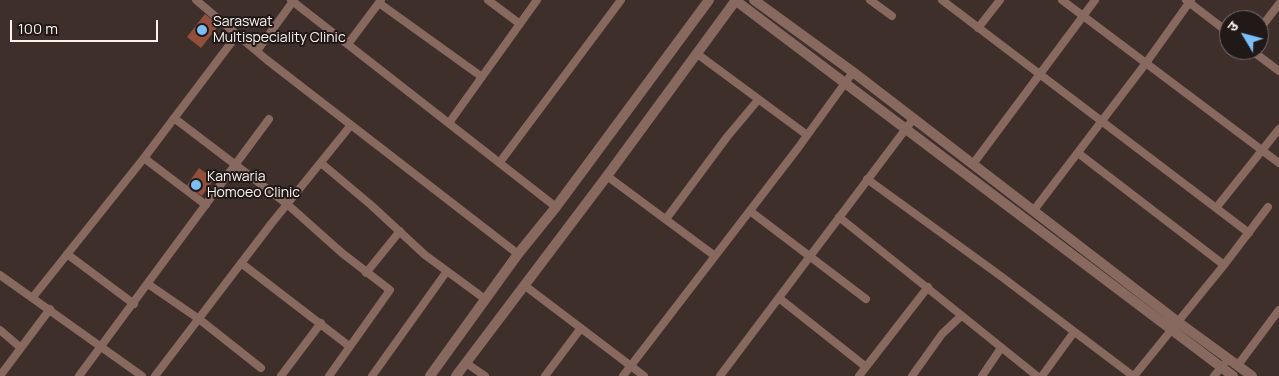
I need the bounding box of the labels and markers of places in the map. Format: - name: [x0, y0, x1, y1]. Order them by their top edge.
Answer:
- place label: Saraswat Multispeciality Clinic: [213, 14, 346, 46]
- marker: Saraswat Multispeciality Clinic: [195, 23, 209, 37]
- place label: Kanwaria Homoeo Clinic: [207, 169, 300, 202]
- marker: Kanwaria Homoeo Clinic: [189, 178, 203, 192]

